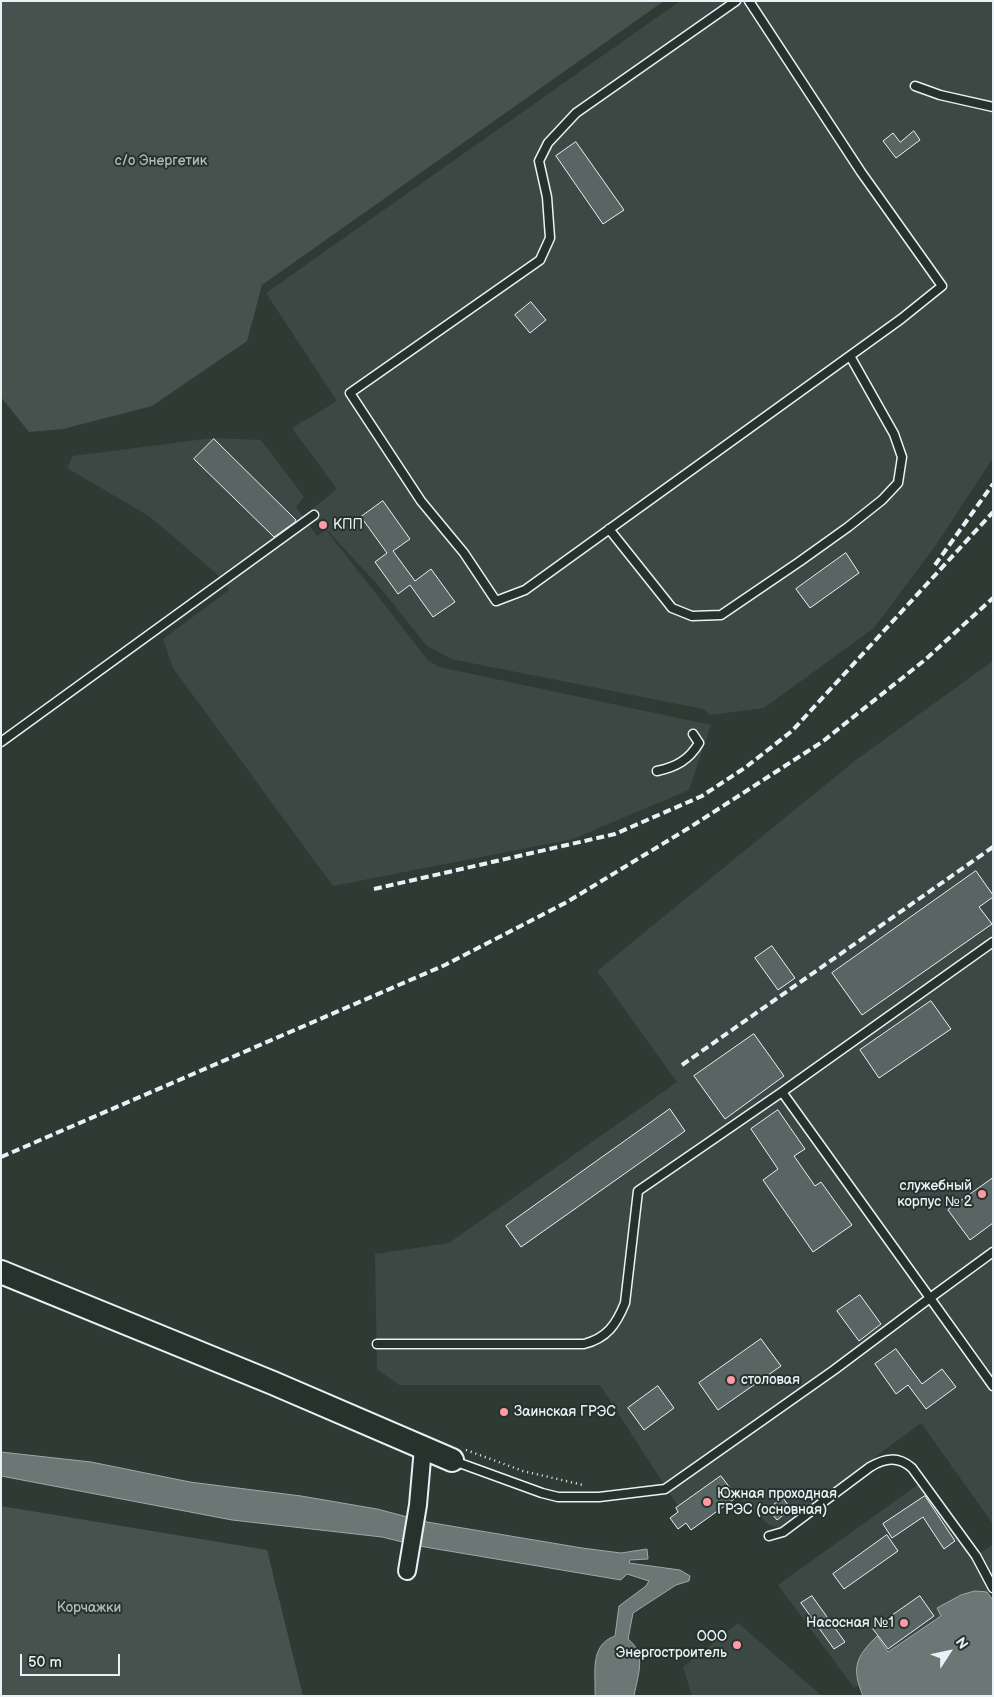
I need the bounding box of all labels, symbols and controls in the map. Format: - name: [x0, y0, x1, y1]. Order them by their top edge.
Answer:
- park label: с/о Энергетик: [115, 153, 207, 169]
- place label: КПП: [333, 517, 363, 533]
- marker: КПП: [317, 519, 329, 531]
- place label: служебный корпус № 2: [897, 1178, 972, 1210]
- marker: служебный корпус № 2: [976, 1188, 988, 1200]
- place label: столовая: [741, 1372, 800, 1388]
- marker: столовая: [725, 1374, 737, 1386]
- place label: Заинская ГРЭС: [514, 1404, 616, 1420]
- marker: Заинская ГРЭС: [498, 1406, 510, 1418]
- place label: Южная проходная ГРЭС (основная): [717, 1486, 837, 1518]
- marker: Южная проходная ГРЭС (основная): [701, 1496, 713, 1508]
- park label: Корчажки: [57, 1600, 121, 1616]
- place label: Насосная №1: [806, 1615, 894, 1631]
- marker: Насосная №1: [898, 1617, 910, 1629]
- north arrow: [924, 1627, 974, 1677]
- place label: ООО Энергостроитель: [616, 1629, 727, 1661]
- text: N: [952, 1634, 972, 1652]
- marker: ООО Энергостроитель: [731, 1639, 743, 1651]
- scale bar: [22, 1644, 122, 1676]
- text: 50 m: [28, 1653, 62, 1672]

